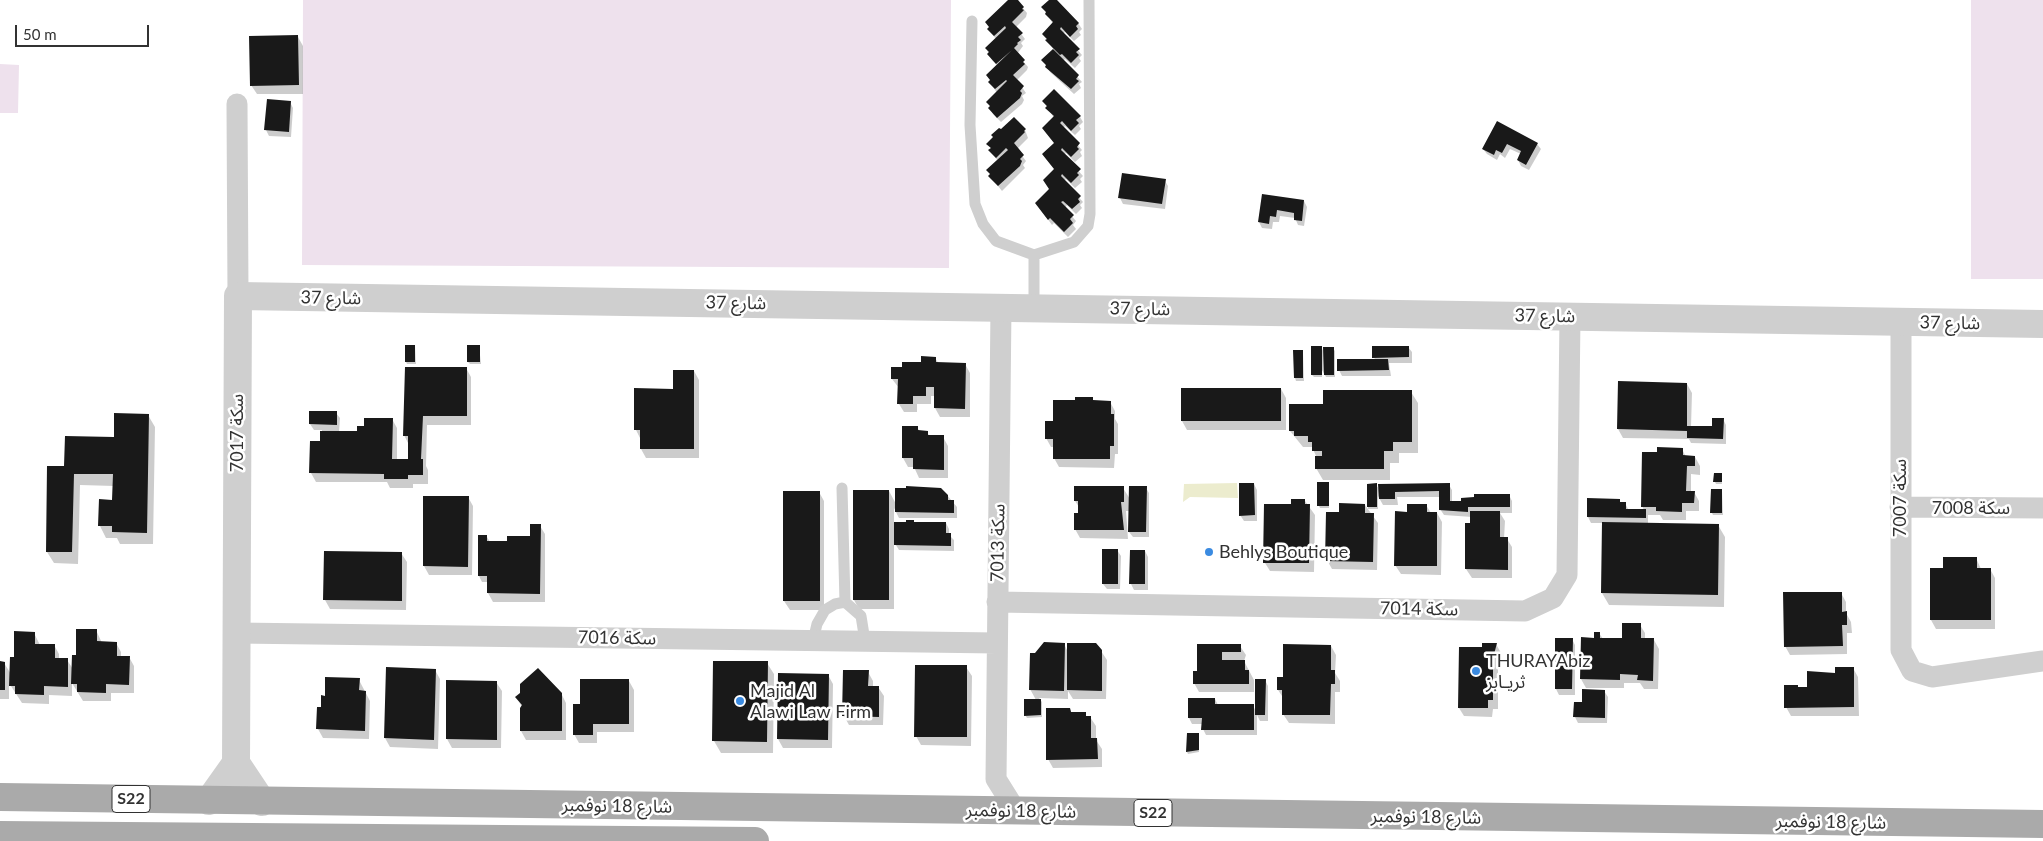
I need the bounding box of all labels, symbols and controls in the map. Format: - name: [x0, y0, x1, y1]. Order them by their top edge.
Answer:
- scale bar: [18, 15, 151, 47]
- text: 50 m: [23, 25, 57, 43]
- street label: شارع 37: [301, 287, 361, 309]
- street label: شارع 37: [706, 292, 766, 314]
- street label: شارع 37: [1110, 298, 1170, 320]
- street label: شارع 37: [1515, 305, 1575, 327]
- street label: شارع 37: [1920, 312, 1980, 334]
- street label: سكة 7017: [226, 394, 248, 472]
- street label: سكة 7007: [1889, 459, 1911, 537]
- street label: سكة 7008: [1932, 497, 2010, 519]
- street label: سكة 7013: [987, 504, 1009, 582]
- place label: Behlys Boutique: [1219, 541, 1348, 563]
- marker: Behlys Boutique: [1203, 546, 1215, 558]
- street label: سكة 7014: [1380, 598, 1458, 620]
- street label: سكة 7016: [578, 627, 656, 649]
- place label: THURAYAbiz ثريـابز: [1486, 650, 1590, 692]
- marker: THURAYAbiz ثريـابز: [1470, 665, 1482, 677]
- place label: Majid Al Alawi Law Firm: [750, 680, 871, 722]
- marker: Majid Al Alawi Law Firm: [734, 695, 746, 707]
- road number: S22: [112, 786, 150, 812]
- street label: شارع 18 نوفمبر: [562, 794, 672, 818]
- street label: شارع 18 نوفمبر: [966, 799, 1076, 823]
- road number: S22: [1134, 800, 1172, 826]
- street label: شارع 18 نوفمبر: [1371, 805, 1481, 829]
- street label: شارع 18 نوفمبر: [1776, 810, 1886, 834]

